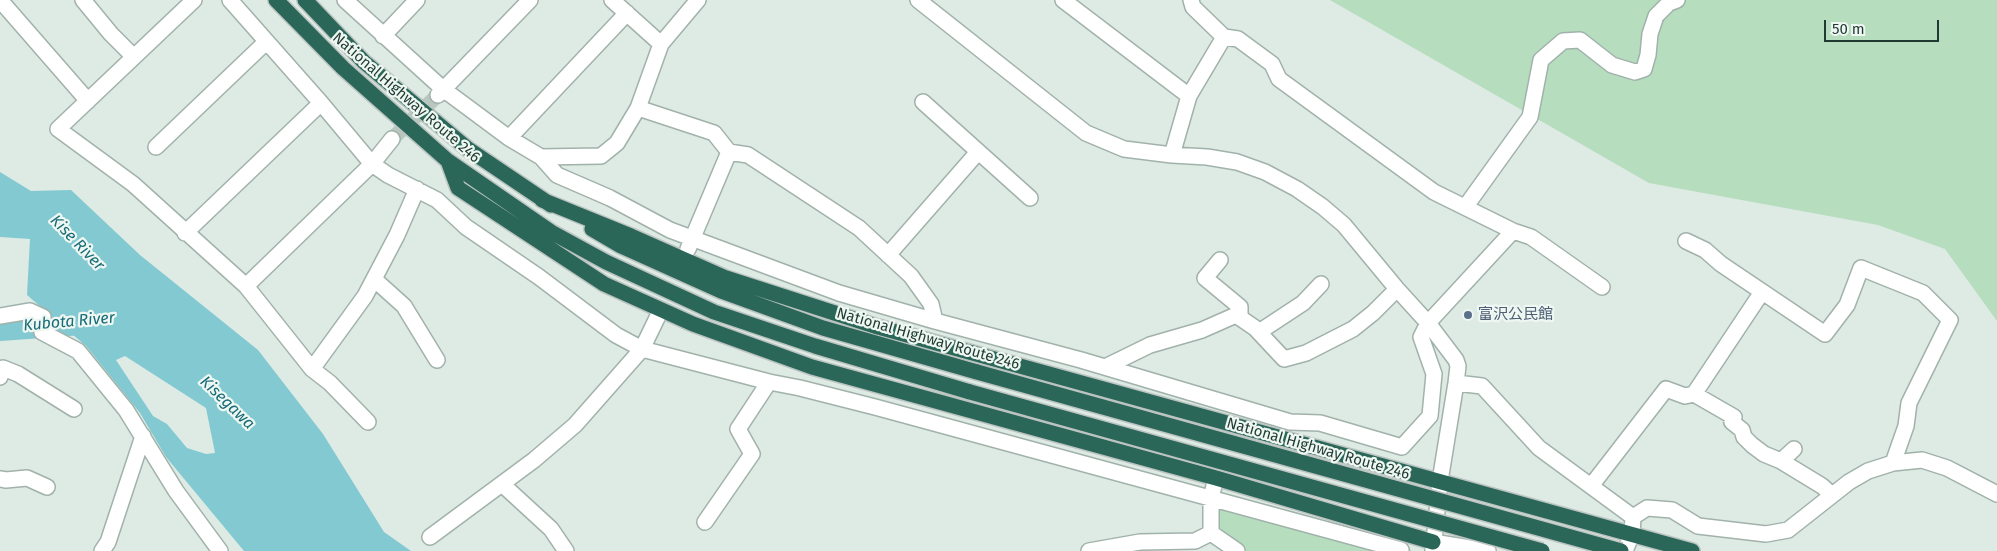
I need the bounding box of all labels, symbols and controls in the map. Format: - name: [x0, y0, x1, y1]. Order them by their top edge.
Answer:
- scale bar: [1827, 10, 1942, 42]
- text: 50 m: [1832, 20, 1865, 38]
- street label: National Highway Route 246: [329, 29, 483, 167]
- water label: Kise River: [46, 211, 108, 275]
- street label: National Highway Route 246: [834, 304, 1022, 374]
- place label: 富沢公民館: [1478, 306, 1553, 324]
- water label: Kubota River: [23, 308, 115, 336]
- marker: 富沢公民館: [1462, 309, 1474, 321]
- water label: Kisegawa: [196, 372, 258, 434]
- street label: National Highway Route 246: [1224, 414, 1412, 484]

